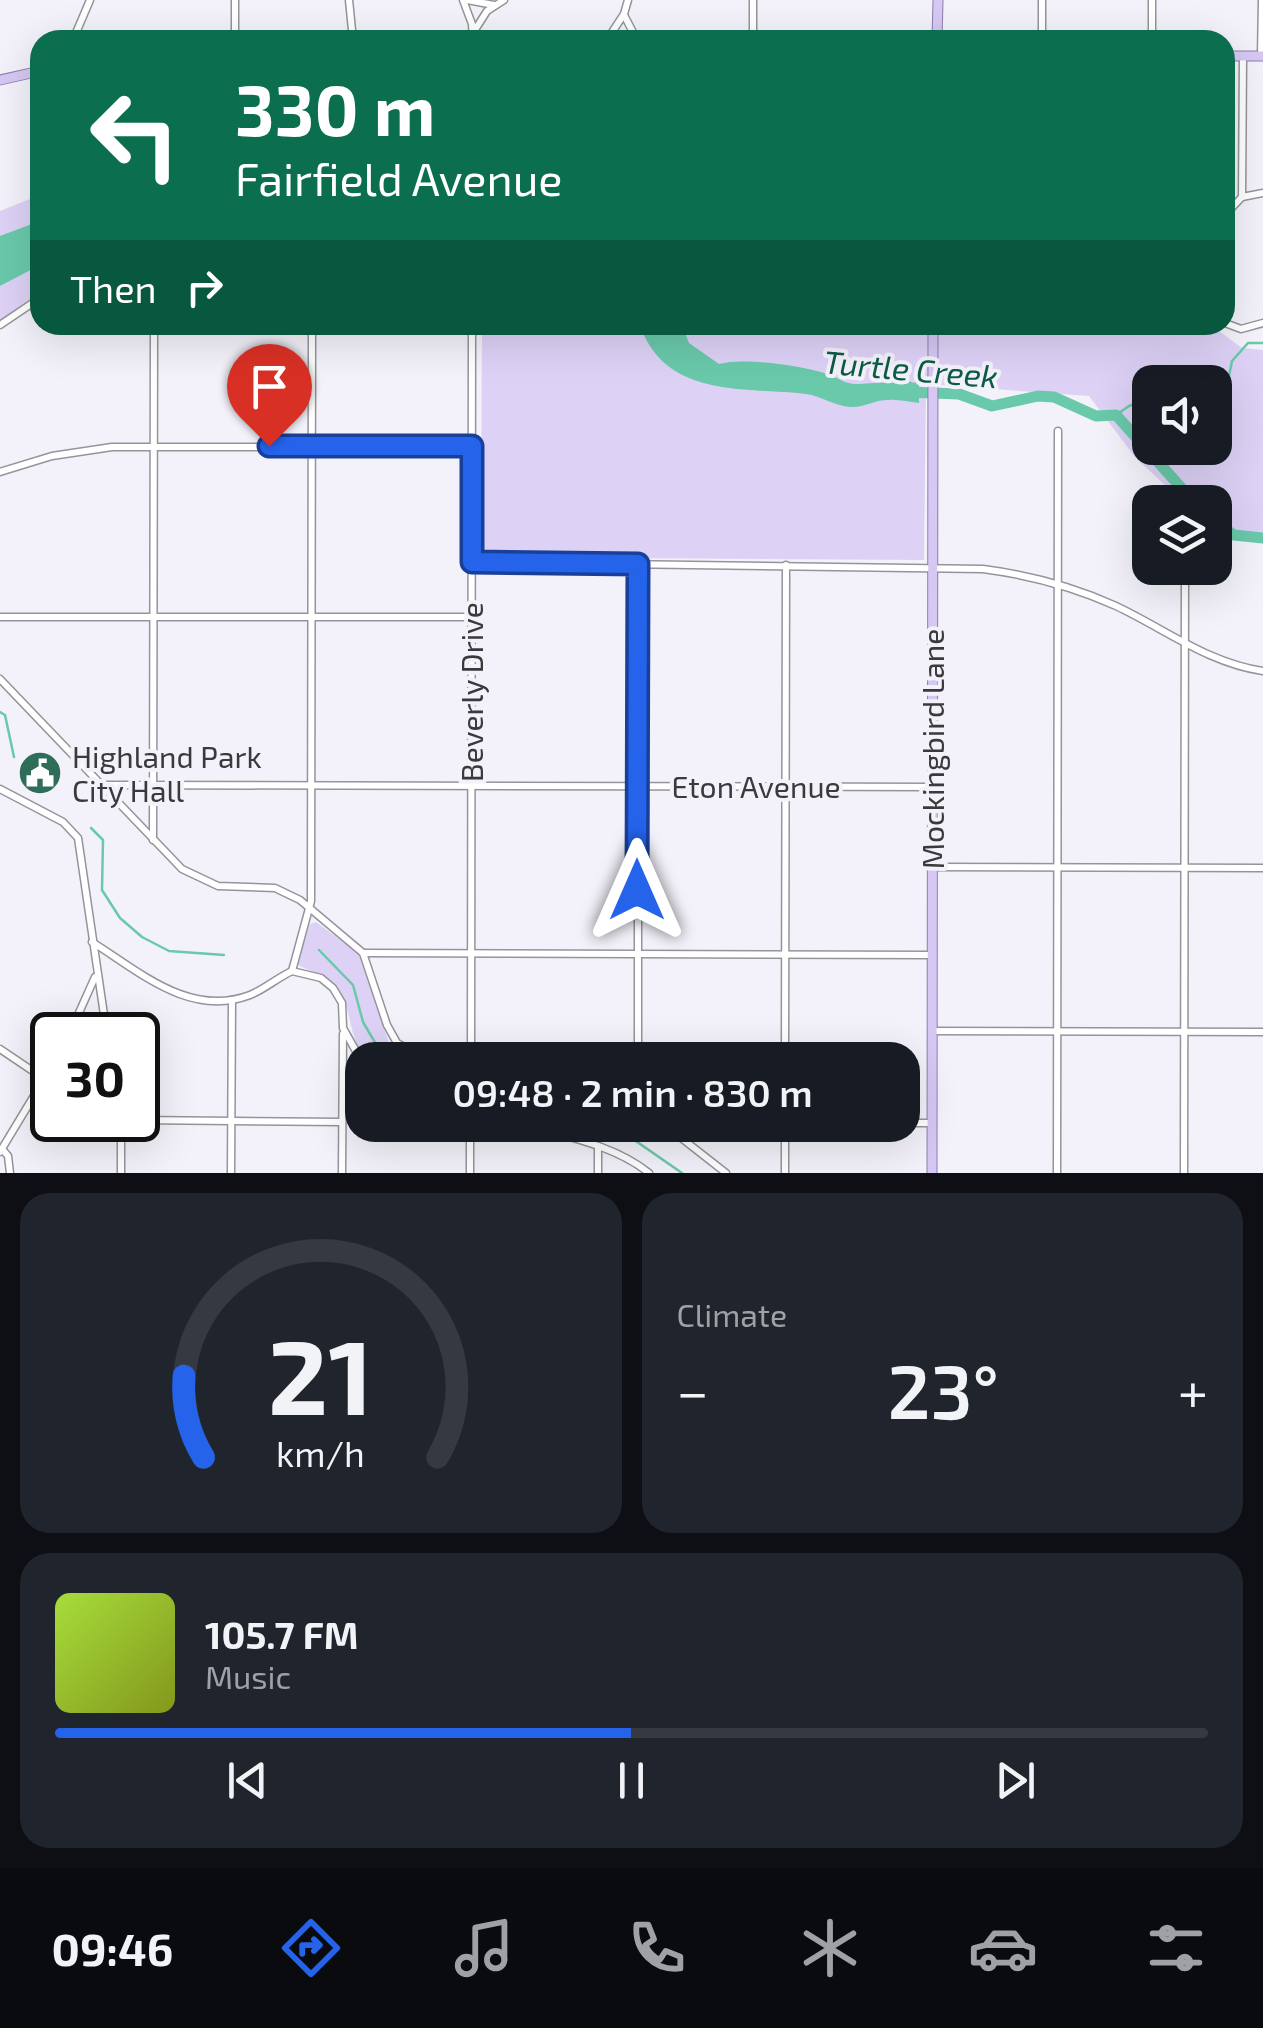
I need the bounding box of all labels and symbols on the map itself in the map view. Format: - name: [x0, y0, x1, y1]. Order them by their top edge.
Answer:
- water label: Turtle Creek: [823, 341, 999, 395]
- pin: [227, 344, 312, 447]
- street label: Beverly Drive: [453, 602, 489, 782]
- street label: Mockingbird Lane: [914, 629, 950, 869]
- place label: Highland Park City Hall: [72, 738, 262, 808]
- public building icon: Highland Park City Hall: [17, 750, 63, 796]
- street label: Eton Avenue: [671, 768, 841, 804]
- position arrow: [585, 838, 689, 942]
- speed limit sign: 30: [30, 1012, 160, 1142]

